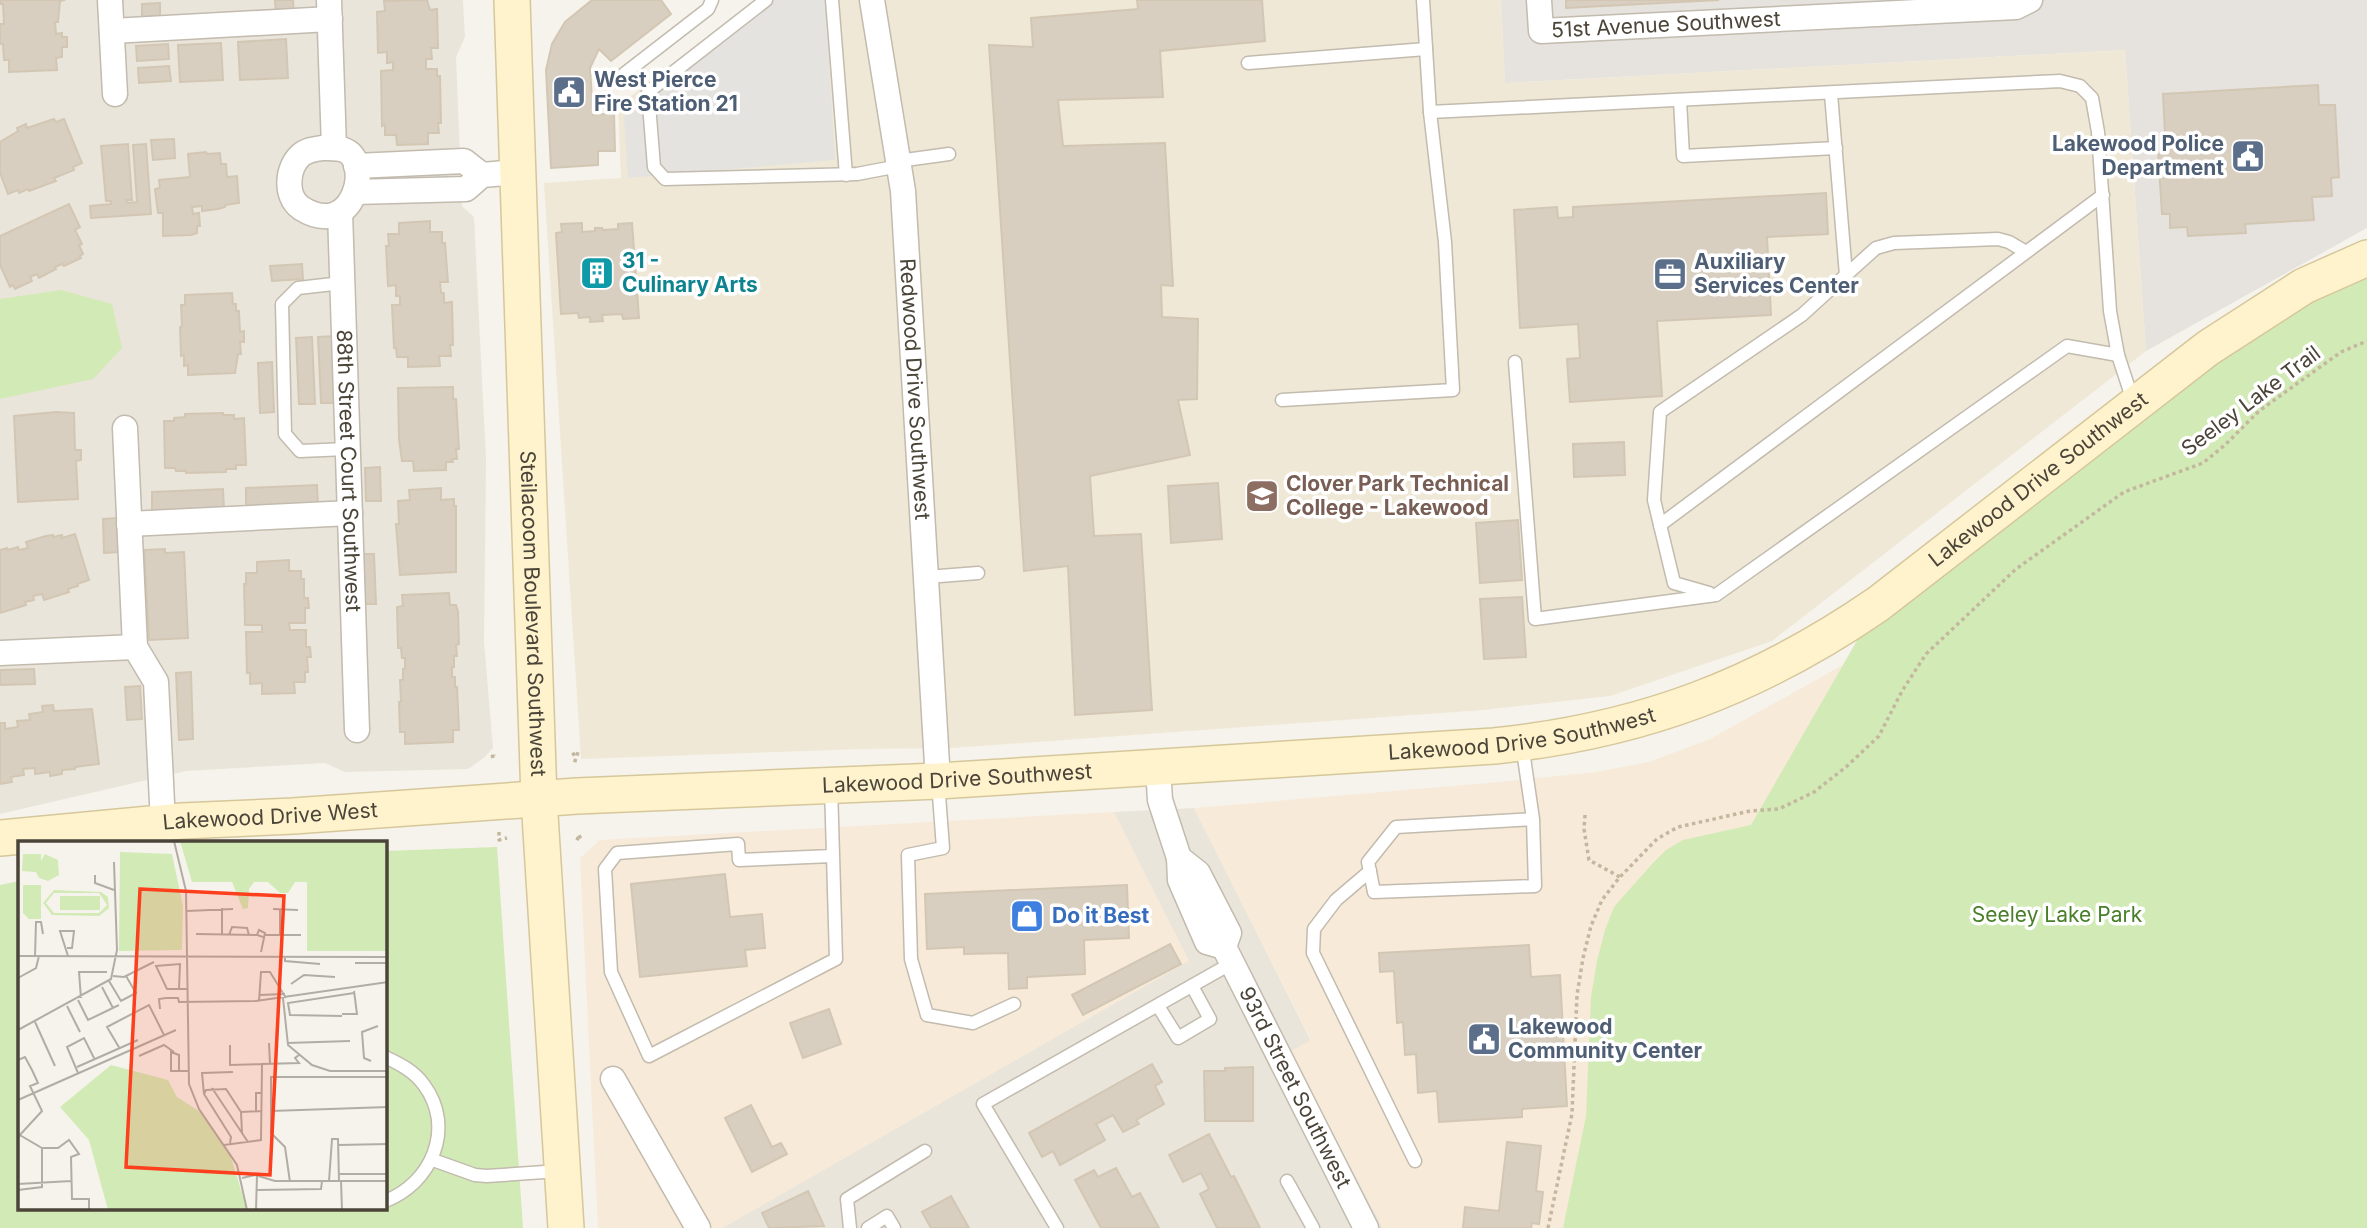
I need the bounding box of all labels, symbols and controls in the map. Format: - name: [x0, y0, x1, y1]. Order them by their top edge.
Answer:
- street label: 51st Avenue Southwest: [1550, 6, 1781, 42]
- place label: West Pierce Fire Station 21: [594, 67, 738, 116]
- public building icon: West Pierce Fire Station 21: [550, 73, 588, 111]
- place label: Lakewood Police Department: [2052, 131, 2224, 180]
- public building icon: Lakewood Police Department: [2229, 137, 2267, 175]
- place label: 31 - Culinary Arts: [622, 248, 758, 297]
- place label: Auxiliary Services Center: [1694, 249, 1859, 298]
- building icon: 31 - Culinary Arts: [578, 254, 616, 292]
- office icon: Auxiliary Services Center: [1651, 255, 1689, 293]
- street label: Redwood Drive Southwest: [895, 258, 935, 521]
- street label: 88th Street Court Southwest: [332, 329, 366, 613]
- street label: Seeley Lake Trail: [2176, 340, 2325, 461]
- street label: Lakewood Drive Southwest: [1924, 386, 2153, 572]
- street label: Steilacoom Boulevard Southwest: [515, 450, 551, 777]
- place label: Clover Park Technical College - Lakewood: [1286, 471, 1509, 520]
- school or university icon: Clover Park Technical College - Lakewood: [1243, 477, 1281, 515]
- street label: Lakewood Drive Southwest: [1387, 702, 1658, 765]
- street label: Lakewood Drive Southwest: [822, 758, 1093, 798]
- street label: Lakewood Drive West: [161, 797, 378, 835]
- inset map: [18, 841, 387, 1210]
- shop icon: Do it Best: [1008, 897, 1046, 935]
- park label: Seeley Lake Park: [1972, 902, 2143, 927]
- place label: Do it Best: [1052, 903, 1150, 928]
- street label: 93rd Street Southwest: [1234, 982, 1357, 1192]
- place label: Lakewood Community Center: [1508, 1014, 1702, 1063]
- public building icon: Lakewood Community Center: [1465, 1020, 1503, 1058]

